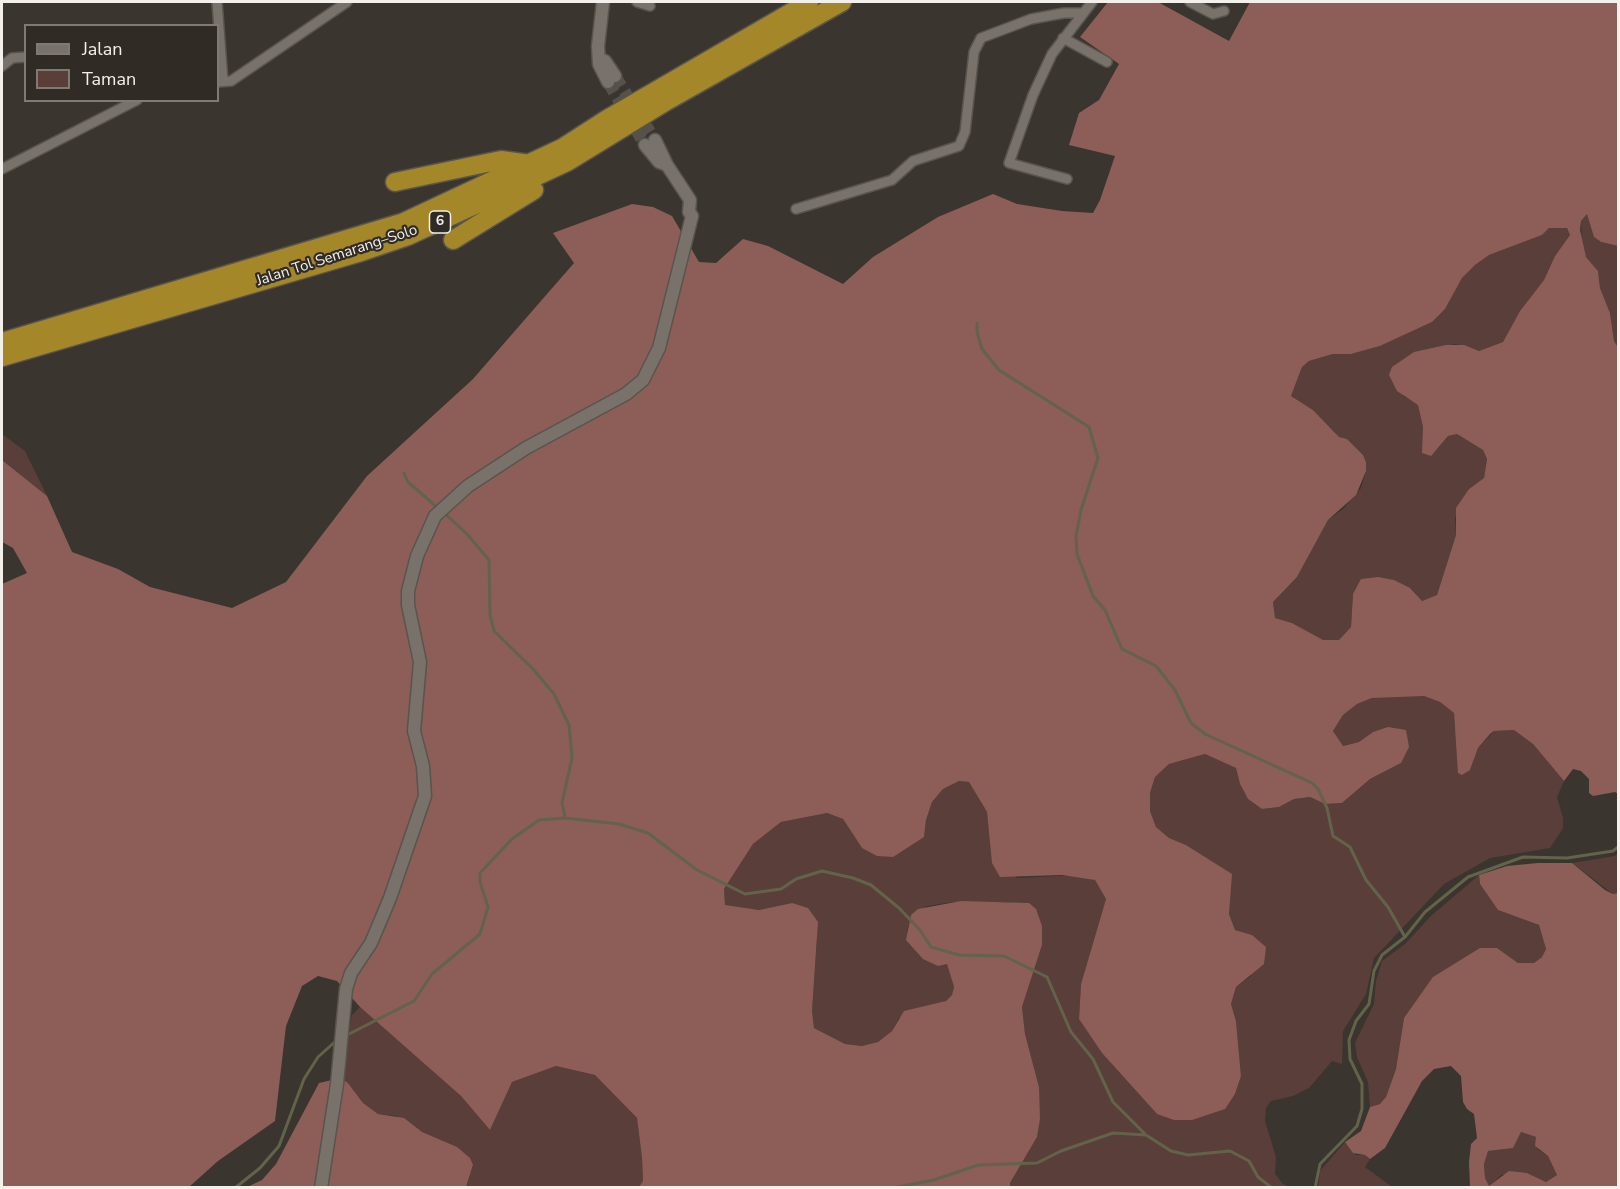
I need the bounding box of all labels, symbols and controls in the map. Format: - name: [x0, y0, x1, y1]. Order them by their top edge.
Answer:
- legend: [24, 24, 219, 102]
- text: Jalan: [82, 37, 122, 61]
- text: Taman: [82, 67, 136, 91]
- road number: 6: [430, 211, 450, 233]
- street label: Jalan Tol Semarang–Solo: [254, 221, 420, 291]

